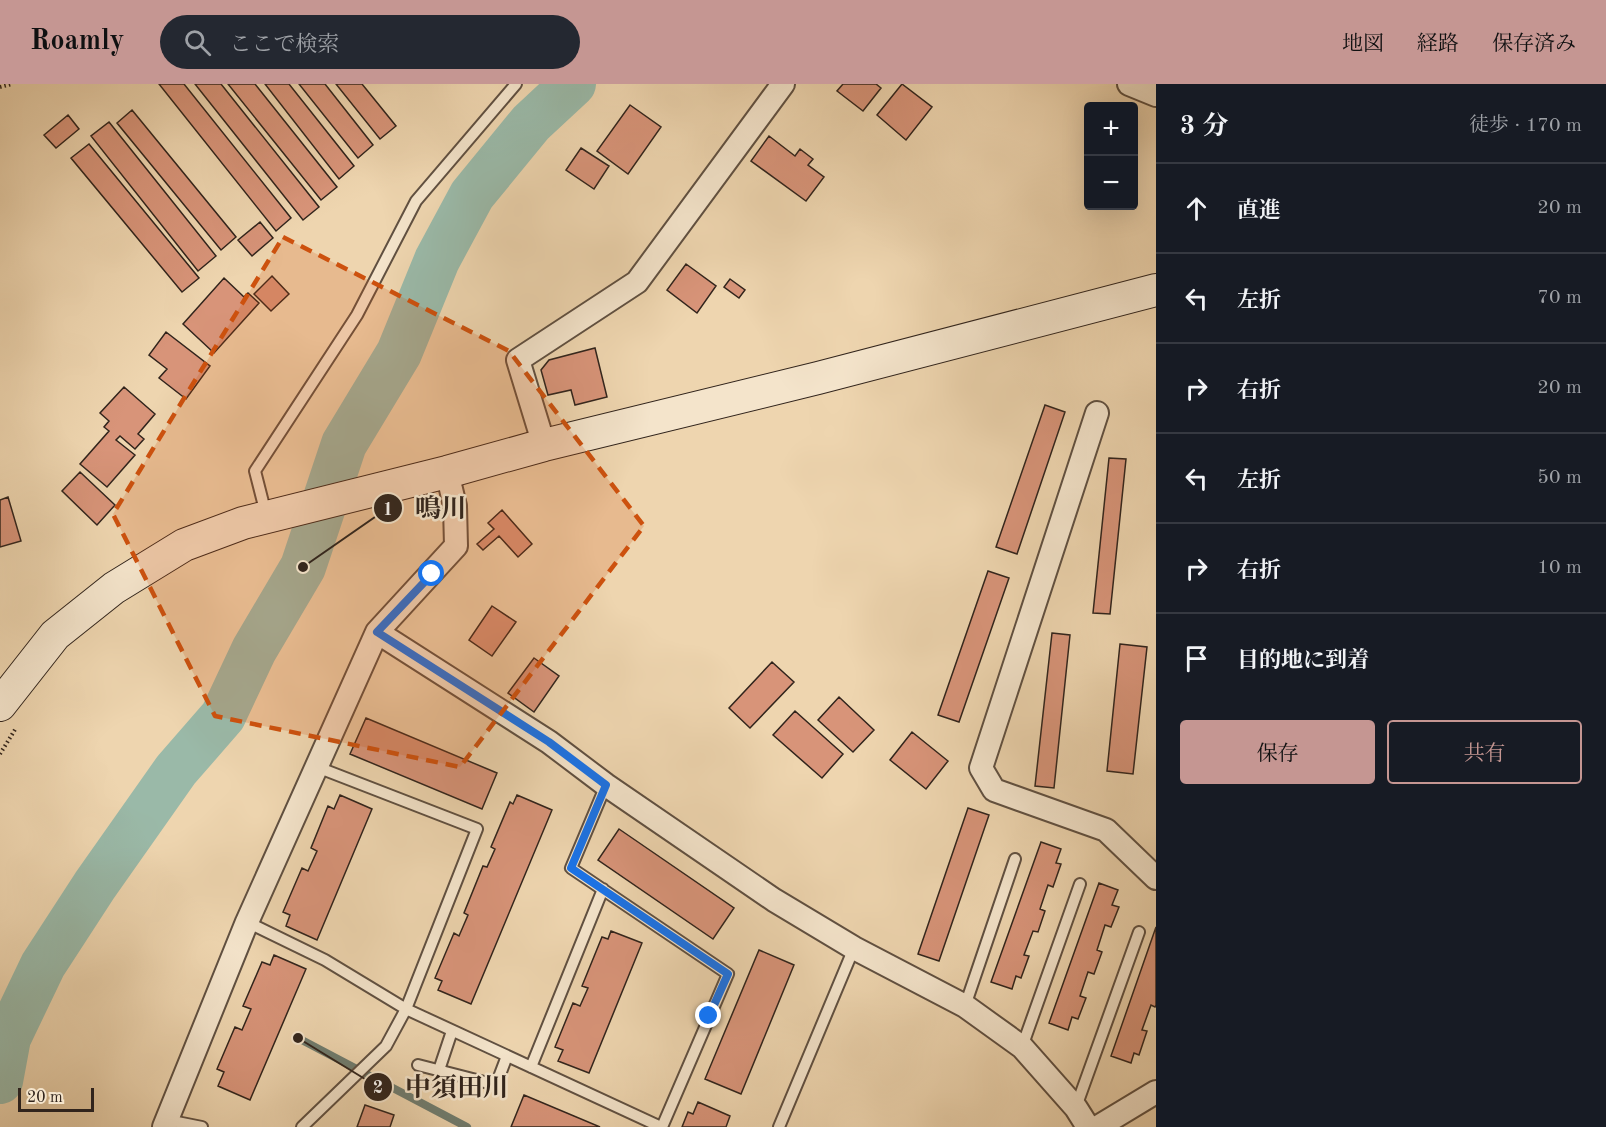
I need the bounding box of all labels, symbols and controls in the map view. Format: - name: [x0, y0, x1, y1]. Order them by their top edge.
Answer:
- search box: [160, 15, 580, 69]
- icon: search: [181, 26, 214, 59]
- text: Roamly: [30, 28, 124, 56]
- text: ここで検索: [229, 34, 340, 56]
- text: 地図: [1342, 34, 1384, 55]
- text: 経路: [1417, 34, 1459, 55]
- text: 保存済み: [1492, 34, 1576, 55]
- map controls: [1084, 102, 1138, 210]
- button: +: [1084, 102, 1138, 156]
- text: 3 分: [1180, 114, 1228, 140]
- text: 徒歩 · 170 m: [1469, 116, 1582, 136]
- button: −: [1084, 156, 1138, 210]
- icon: ahead: [1180, 192, 1213, 225]
- text: 20 m: [1537, 198, 1582, 218]
- text: 直進: [1237, 200, 1281, 222]
- icon: left: [1180, 282, 1213, 315]
- text: 70 m: [1537, 288, 1582, 308]
- text: 左折: [1237, 290, 1281, 312]
- icon: right: [1180, 372, 1213, 405]
- text: 20 m: [1537, 378, 1582, 398]
- text: 右折: [1237, 380, 1281, 402]
- icon: left: [1180, 462, 1213, 495]
- text: 50 m: [1537, 468, 1582, 488]
- text: 左折: [1237, 470, 1281, 492]
- callout: 鳴川: [373, 486, 479, 530]
- text: 鳴川: [415, 494, 467, 523]
- text: 1: [383, 501, 393, 519]
- icon: right: [1180, 552, 1213, 585]
- text: 10 m: [1537, 558, 1582, 578]
- route start: [418, 560, 444, 586]
- text: 右折: [1237, 560, 1281, 582]
- icon: arrive: [1180, 642, 1213, 675]
- text: 目的地に到着: [1237, 650, 1369, 672]
- button: 保存: [1180, 720, 1375, 784]
- button: 共有: [1387, 720, 1582, 784]
- route end: [695, 1002, 721, 1028]
- callout: 中須田川: [363, 1065, 521, 1109]
- text: 中須田川: [405, 1073, 509, 1102]
- text: 2: [373, 1079, 383, 1097]
- scale bar: [18, 1085, 94, 1112]
- text: 20 m: [27, 1090, 63, 1106]

